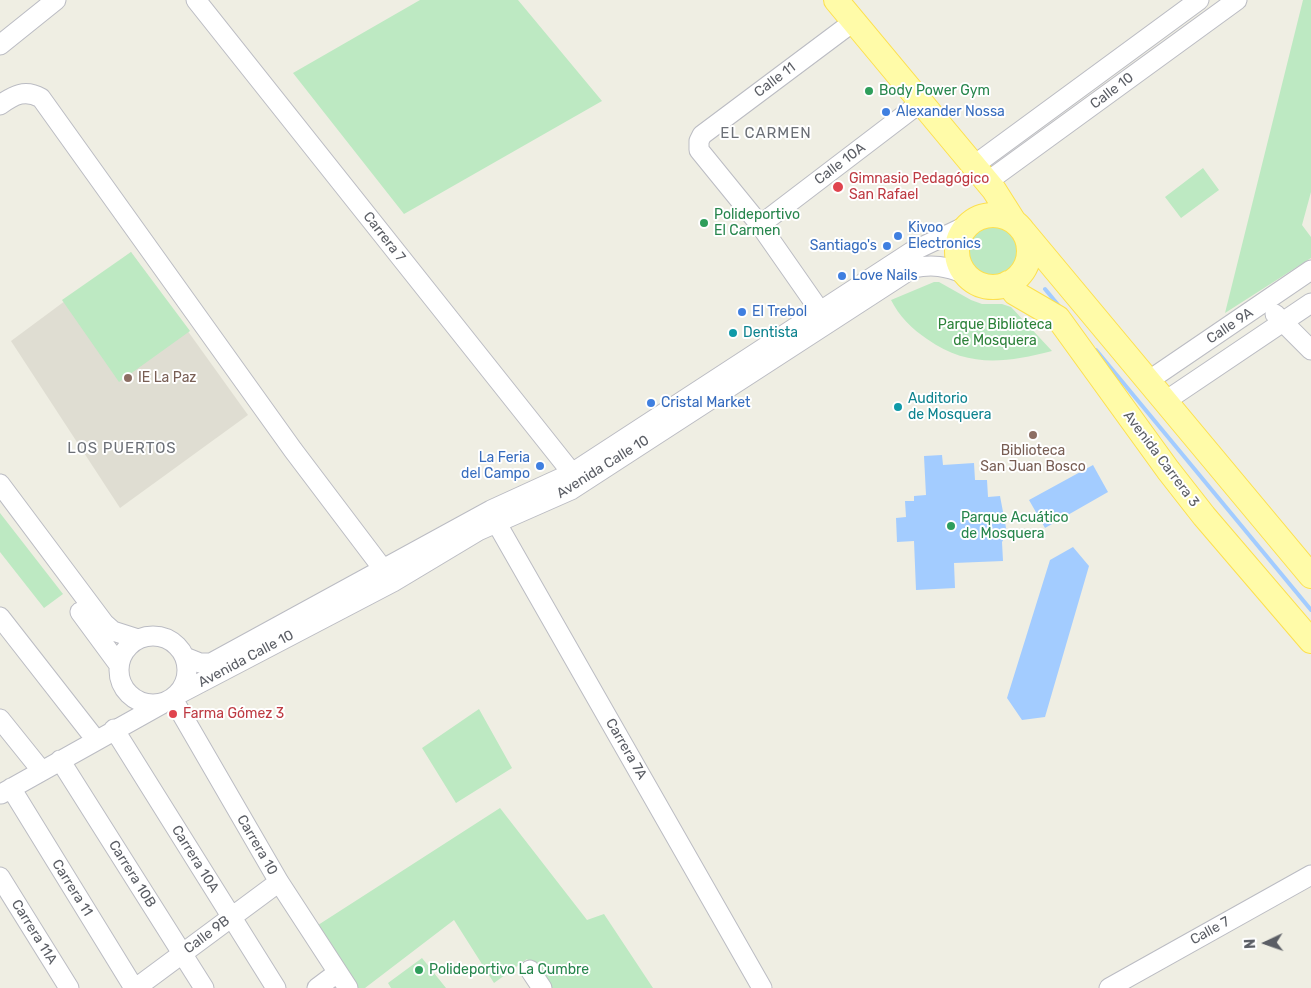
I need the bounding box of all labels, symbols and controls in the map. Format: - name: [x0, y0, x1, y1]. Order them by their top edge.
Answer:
- street label: Calle 11: [751, 59, 799, 101]
- street label: Calle 10: [1087, 69, 1137, 113]
- place label: Body Power Gym: [879, 83, 990, 99]
- marker: Body Power Gym: [863, 85, 875, 97]
- place label: Alexander Nossa: [896, 104, 1005, 120]
- marker: Alexander Nossa: [880, 106, 892, 118]
- district label: EL CARMEN: [719, 125, 813, 143]
- street label: Calle 10A: [811, 139, 869, 189]
- place label: Gimnasio Pedagógico San Rafael: [849, 171, 989, 203]
- marker: Gimnasio Pedagógico San Rafael: [831, 180, 845, 194]
- place label: Polideportivo El Carmen: [714, 207, 800, 240]
- street label: Carrera 7: [359, 209, 409, 265]
- marker: Polideportivo El Carmen: [698, 217, 710, 229]
- place label: Kivoo Electronics: [908, 220, 981, 252]
- marker: Kivoo Electronics: [892, 230, 904, 242]
- place label: Santiago's: [810, 238, 877, 254]
- marker: Santiago's: [881, 240, 893, 252]
- place label: Love Nails: [852, 268, 918, 284]
- marker: Love Nails: [836, 270, 848, 282]
- place label: El Trebol: [752, 304, 807, 320]
- street label: Calle 9A: [1204, 304, 1256, 348]
- marker: El Trebol: [736, 306, 748, 318]
- park label: Parque Biblioteca de Mosquera: [938, 317, 1052, 350]
- place label: Dentista: [743, 325, 798, 341]
- marker: Dentista: [727, 327, 739, 339]
- place label: IE La Paz: [138, 370, 196, 386]
- marker: IE La Paz: [122, 372, 134, 384]
- place label: Auditorio de Mosquera: [908, 391, 991, 424]
- place label: Cristal Market: [661, 395, 751, 411]
- marker: Cristal Market: [645, 397, 657, 409]
- marker: Auditorio de Mosquera: [892, 401, 904, 413]
- street label: Avenida Carrera 3: [1119, 408, 1203, 510]
- marker: Biblioteca San Juan Bosco: [1027, 429, 1039, 441]
- street label: Avenida Calle 10: [554, 432, 652, 502]
- district label: LOS PUERTOS: [66, 440, 178, 458]
- place label: Biblioteca San Juan Bosco: [980, 443, 1086, 476]
- place label: La Feria del Campo: [461, 450, 530, 482]
- marker: La Feria del Campo: [534, 460, 546, 472]
- place label: Parque Acuático de Mosquera: [961, 510, 1069, 542]
- marker: Parque Acuático de Mosquera: [945, 520, 957, 532]
- street label: Avenida Calle 10: [195, 627, 297, 691]
- place label: Farma Gómez 3: [183, 706, 284, 722]
- marker: Farma Gómez 3: [167, 708, 179, 720]
- street label: Carrera 7A: [602, 716, 650, 782]
- street label: Carrera 10: [233, 812, 281, 878]
- street label: Carrera 10A: [168, 822, 222, 896]
- street label: Carrera 10B: [105, 837, 159, 911]
- street label: Carrera 11: [48, 857, 96, 919]
- street label: Carrera 11A: [8, 897, 60, 967]
- street label: Calle 9B: [181, 912, 233, 958]
- street label: Calle 7: [1187, 913, 1233, 949]
- north arrow: [1241, 918, 1291, 968]
- text: N: [1242, 938, 1259, 949]
- place label: Polideportivo La Cumbre: [429, 962, 589, 978]
- marker: Polideportivo La Cumbre: [413, 964, 425, 976]

